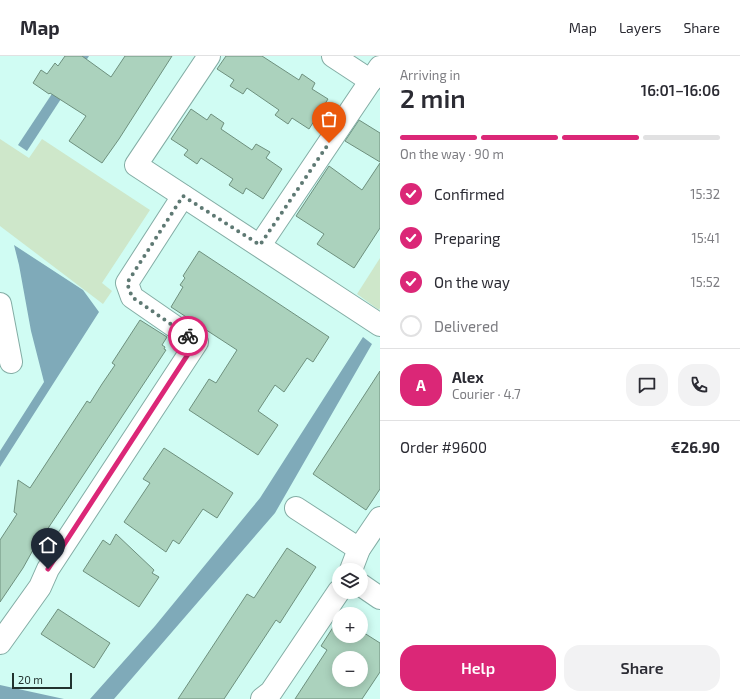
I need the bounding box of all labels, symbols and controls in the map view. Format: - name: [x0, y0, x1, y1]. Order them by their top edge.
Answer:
- text: Map: [20, 16, 60, 39]
- text: Map: [569, 19, 597, 36]
- text: Layers: [619, 19, 661, 36]
- text: Share: [683, 19, 720, 36]
- text: Arriving in: [400, 67, 460, 83]
- text: 16:01–16:06: [641, 81, 720, 99]
- text: 2 min: [400, 82, 466, 113]
- pin: [312, 102, 346, 143]
- icon: bag: [318, 108, 340, 130]
- text: On the way · 90 m: [400, 146, 504, 162]
- icon: check: [400, 183, 422, 205]
- text: Confirmed: [434, 185, 505, 203]
- text: 15:32: [690, 186, 720, 202]
- icon: check: [400, 227, 422, 249]
- text: Preparing: [434, 229, 500, 247]
- text: 15:41: [692, 230, 720, 246]
- icon: check: [400, 271, 422, 293]
- text: On the way: [434, 273, 510, 291]
- text: 15:52: [691, 274, 720, 290]
- courier: [168, 316, 208, 356]
- text: Delivered: [434, 317, 499, 335]
- icon: bike: [177, 325, 199, 347]
- button: chat: [626, 364, 668, 406]
- button: phone: [678, 364, 720, 406]
- text: Alex: [452, 368, 484, 386]
- text: A: [416, 376, 426, 394]
- text: Courier · 4.7: [452, 386, 521, 402]
- text: Order #9600: [400, 438, 487, 456]
- text: €26.90: [671, 438, 720, 456]
- pin: [31, 528, 65, 569]
- icon: home: [37, 534, 59, 556]
- map controls: [332, 563, 368, 687]
- button: layers: [332, 563, 368, 599]
- button: +: [332, 607, 368, 643]
- button: Help: [400, 645, 556, 691]
- button: Share: [564, 645, 720, 691]
- button: −: [332, 651, 368, 687]
- scale bar: [12, 671, 72, 690]
- text: 20 m: [18, 673, 43, 686]

